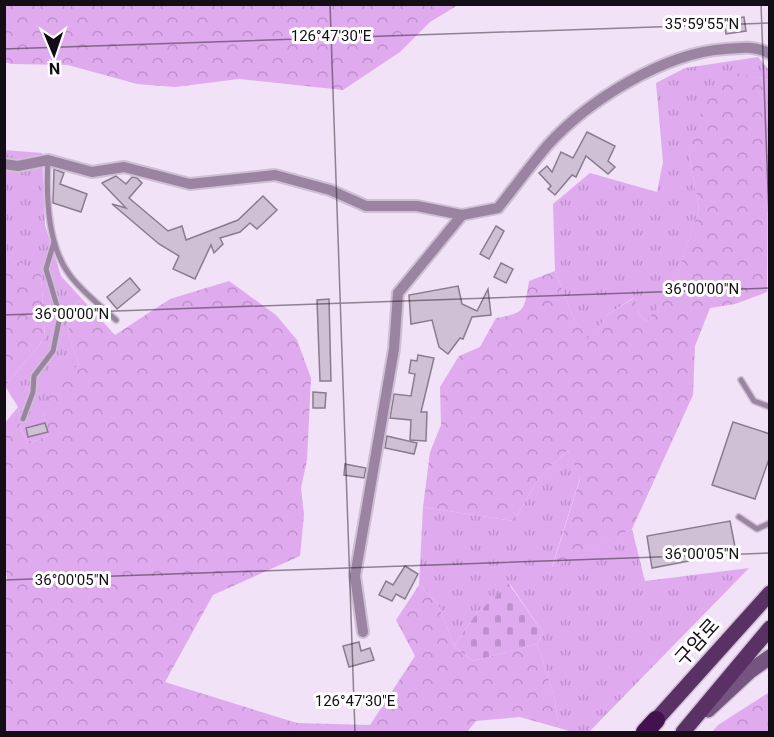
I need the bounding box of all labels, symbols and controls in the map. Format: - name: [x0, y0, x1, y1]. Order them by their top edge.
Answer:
- text: 35°59'55"N: [665, 15, 739, 33]
- north arrow: [24, 24, 84, 84]
- text: 126°47'30"E: [291, 27, 372, 45]
- text: N: [49, 59, 60, 78]
- text: 36°00'00"N: [665, 280, 739, 298]
- text: 36°00'00"N: [35, 305, 109, 323]
- text: 36°00'05"N: [665, 545, 739, 563]
- text: 36°00'05"N: [35, 571, 109, 589]
- street label: 구암로: [670, 613, 724, 671]
- text: 126°47'30"E: [315, 692, 396, 710]

